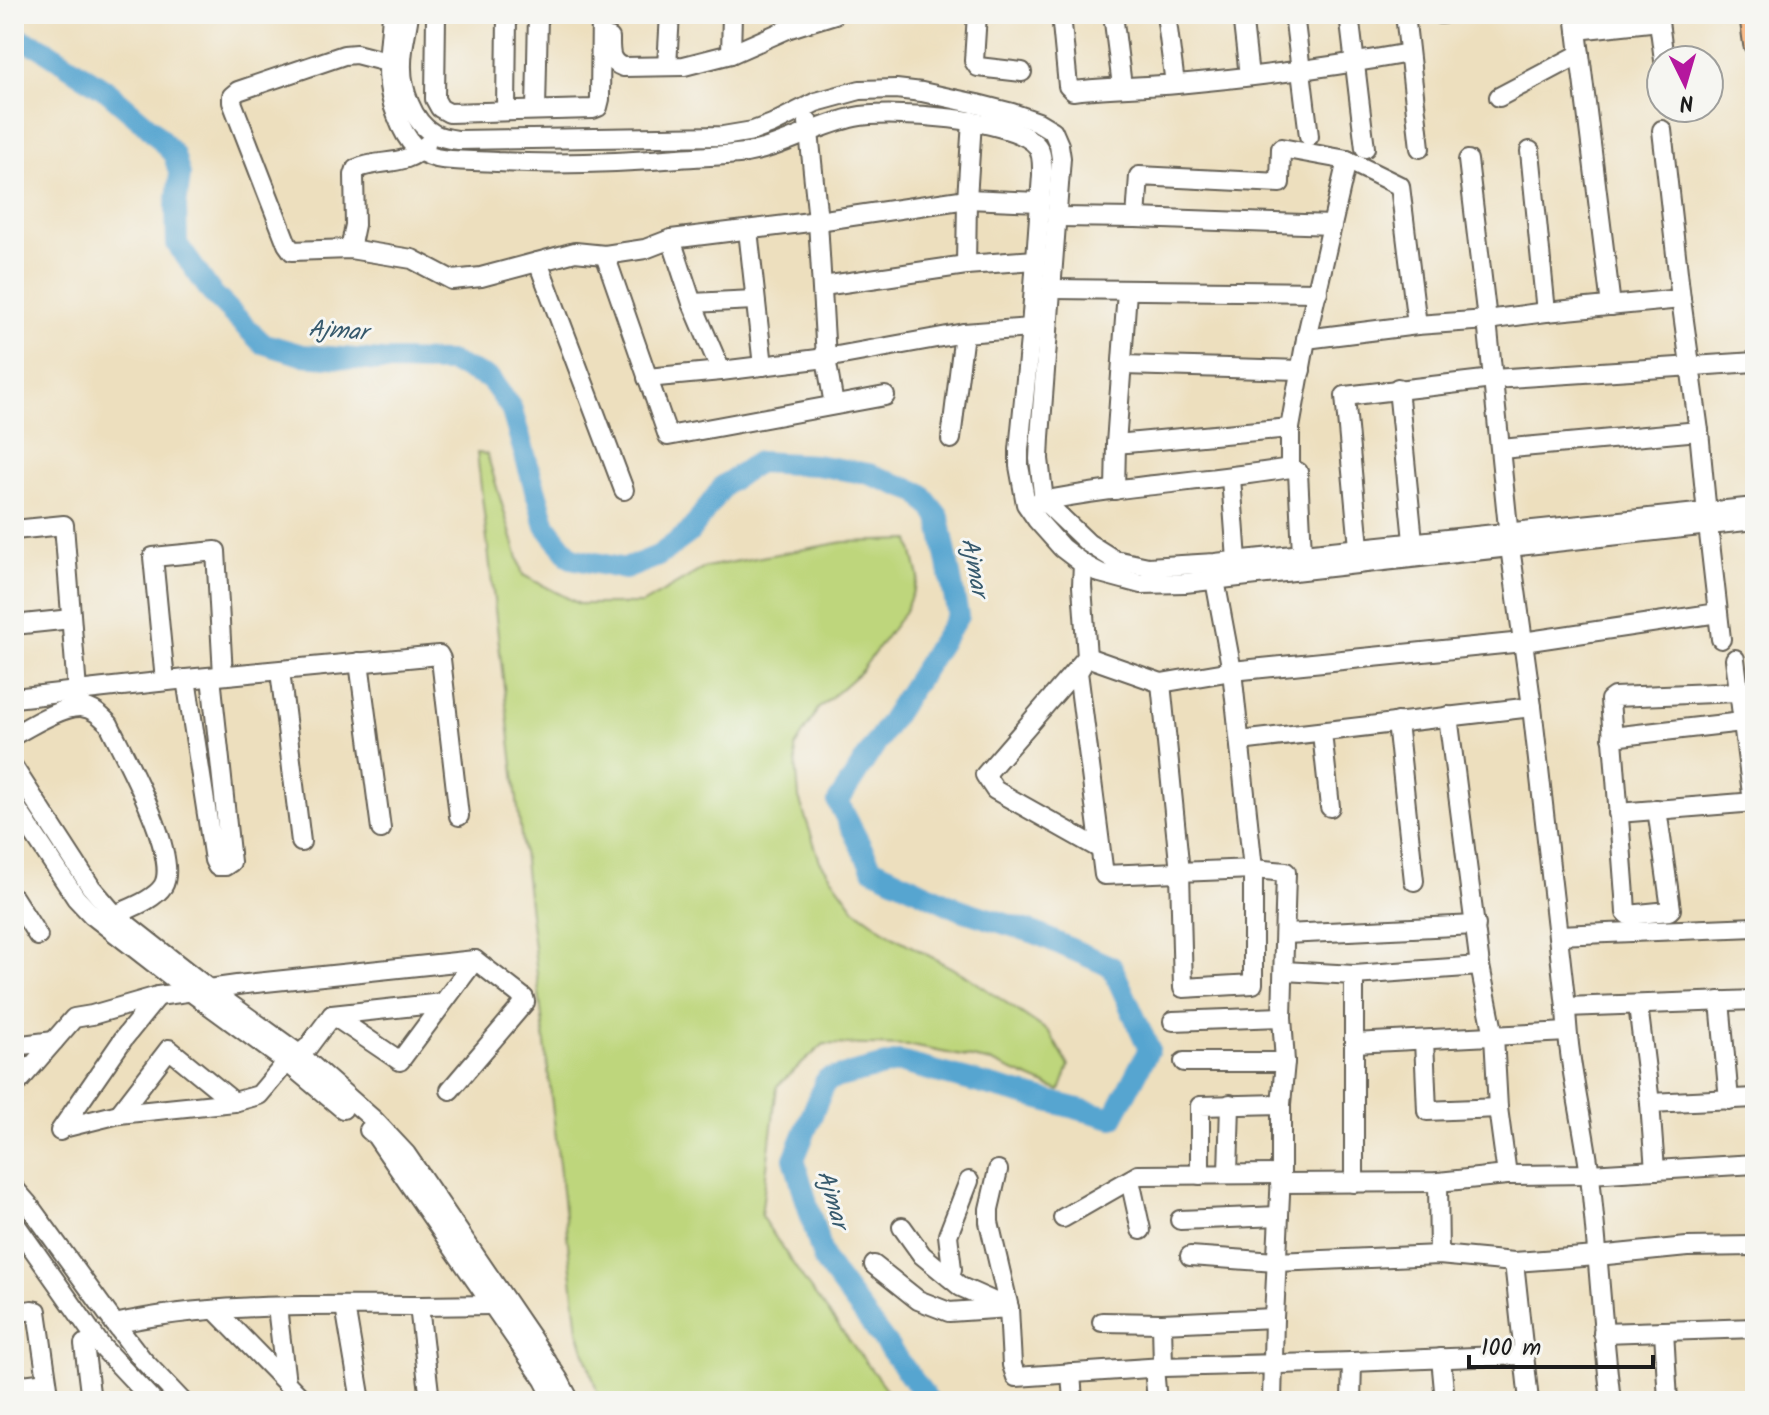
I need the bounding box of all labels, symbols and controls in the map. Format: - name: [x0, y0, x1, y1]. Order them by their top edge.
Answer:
- north arrow: [1645, 44, 1725, 124]
- text: N: [1678, 83, 1695, 119]
- water label: Ajmar: [307, 310, 374, 353]
- water label: Ajmar: [949, 535, 999, 605]
- water label: Ajmar: [805, 1166, 860, 1238]
- scale bar: [1469, 1319, 1653, 1369]
- text: 100 m: [1481, 1329, 1541, 1368]

